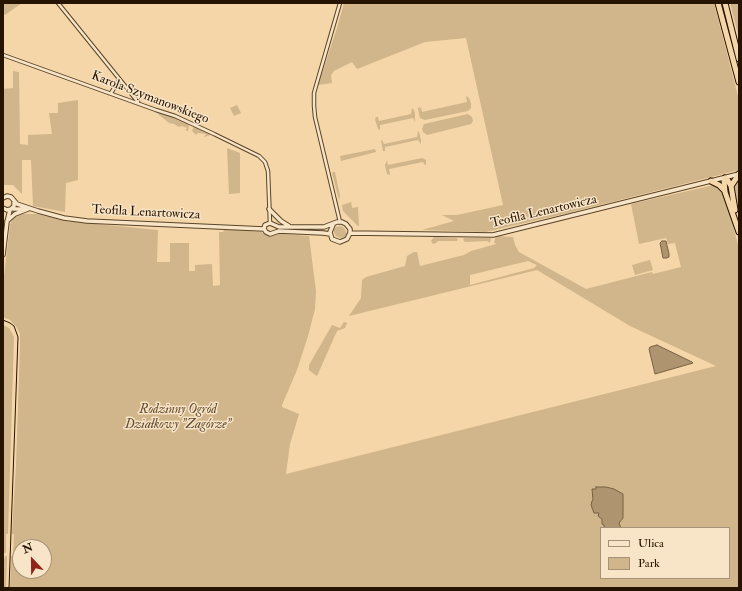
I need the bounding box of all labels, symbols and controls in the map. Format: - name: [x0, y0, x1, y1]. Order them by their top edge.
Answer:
- street label: Karola Szymanowskiego: [89, 68, 211, 128]
- street label: Teofila Lenartowicza: [489, 192, 599, 232]
- street label: Teofila Lenartowicza: [91, 202, 201, 224]
- park label: Rodzinny Ogród Działkowy "Zagórze": [125, 402, 231, 433]
- legend: [600, 527, 730, 579]
- text: Ulica: [638, 536, 664, 551]
- north arrow: [12, 539, 52, 579]
- text: N: [21, 540, 35, 556]
- text: Park: [638, 556, 660, 571]

